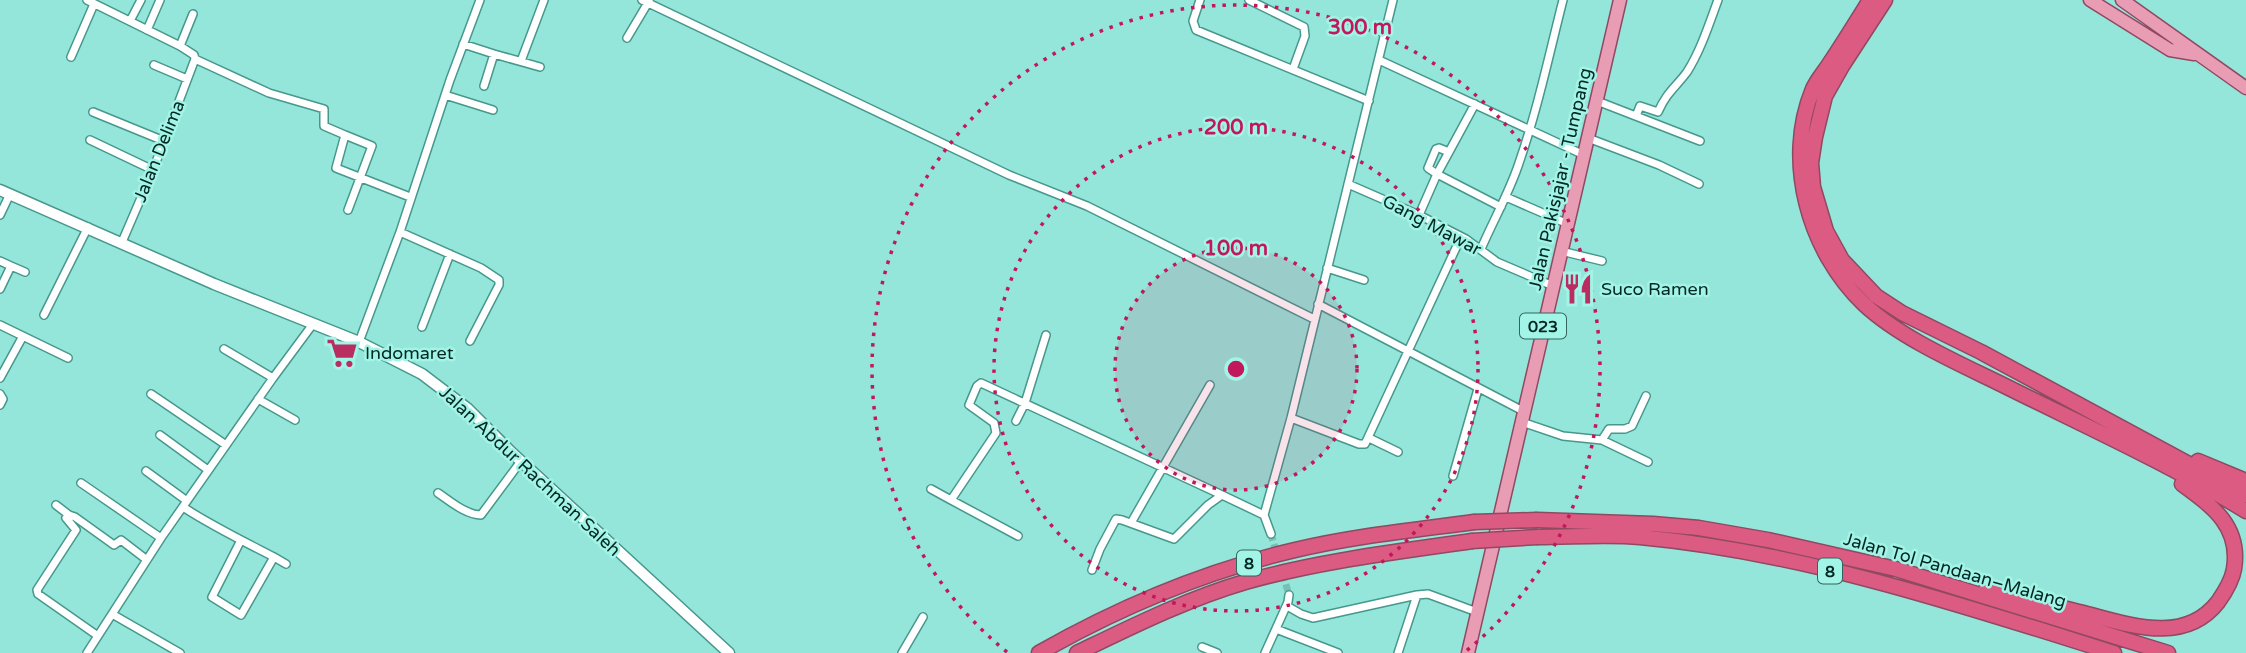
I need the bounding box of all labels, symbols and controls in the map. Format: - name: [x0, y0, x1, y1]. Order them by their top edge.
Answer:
- text: 300 m: [1328, 15, 1392, 40]
- street label: Jalan Pakisjajar - Tumpang: [1524, 66, 1596, 292]
- street label: Jalan Delima: [129, 97, 189, 205]
- text: 200 m: [1204, 115, 1268, 140]
- street label: Gang Mawar: [1379, 190, 1485, 260]
- text: 100 m: [1204, 236, 1268, 261]
- restaurant icon: Suco Ramen: [1561, 272, 1595, 306]
- place label: Suco Ramen: [1601, 278, 1709, 300]
- road number: 023: [1520, 314, 1566, 338]
- supermarket icon: Indomaret: [325, 336, 359, 370]
- place label: Indomaret: [365, 342, 454, 364]
- centre of rings: [1224, 357, 1248, 381]
- street label: Jalan Abdur Rachman Saleh: [435, 381, 625, 561]
- street label: Jalan Tol Pandaan–Malang: [1841, 528, 2069, 612]
- road number: 8: [1237, 550, 1261, 576]
- road number: 8: [1818, 558, 1842, 584]

